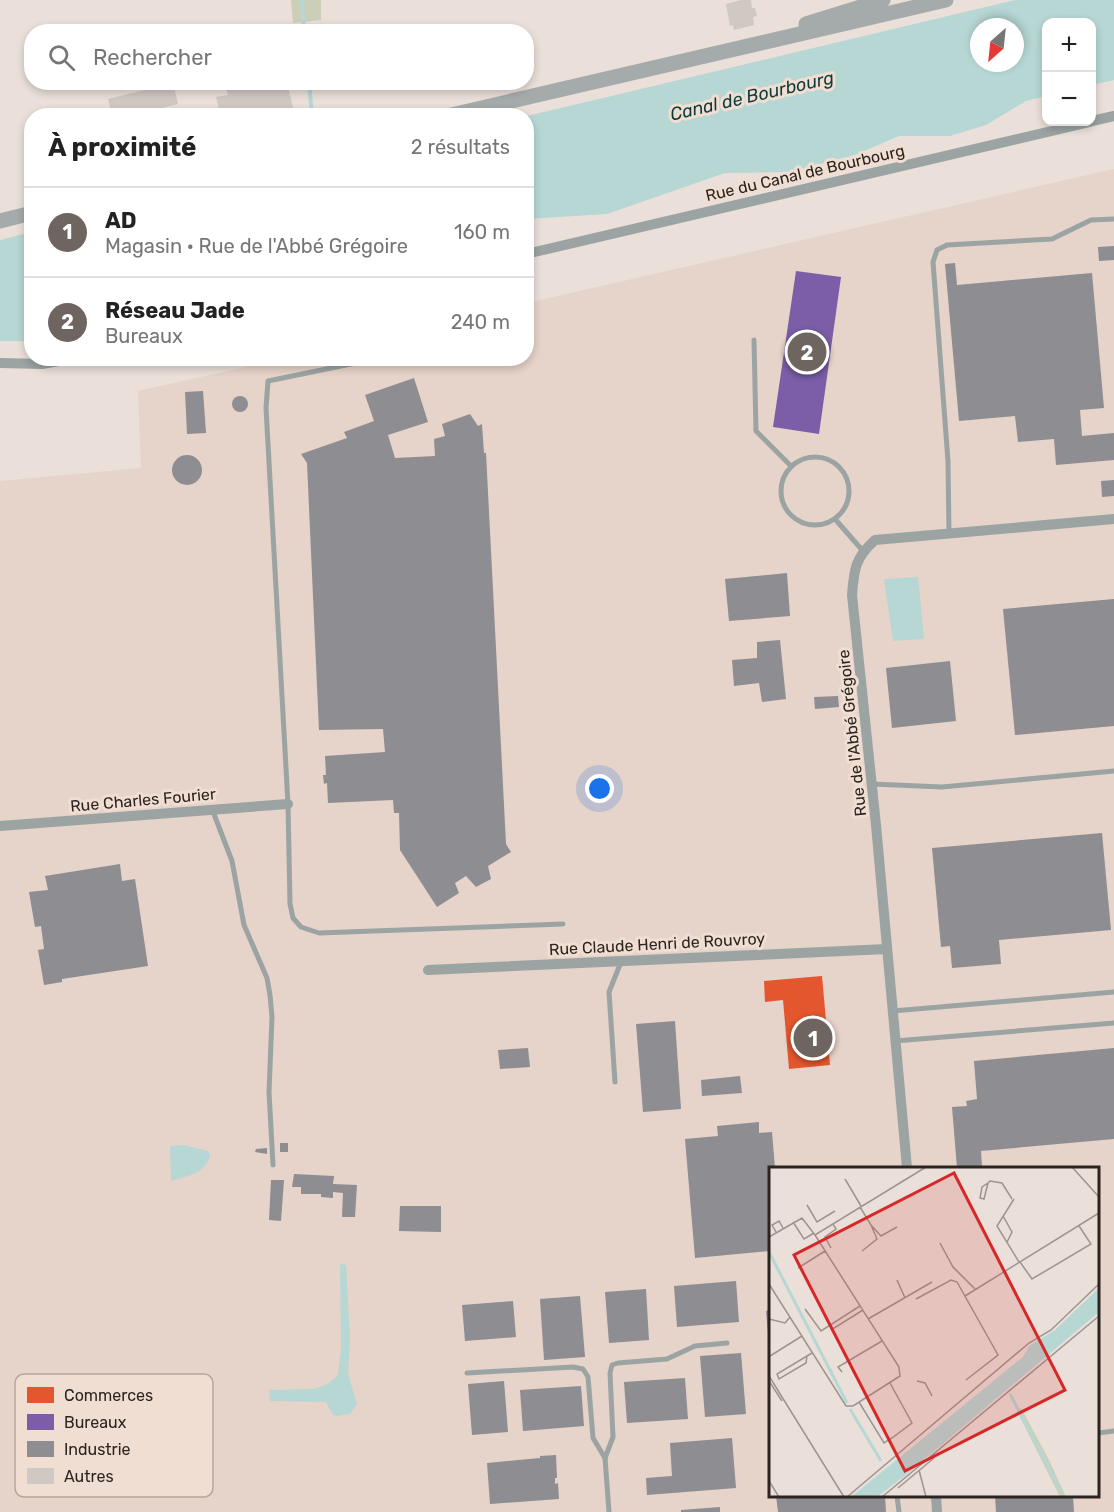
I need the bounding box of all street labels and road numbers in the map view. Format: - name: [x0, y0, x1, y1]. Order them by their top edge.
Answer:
- street label: Rue du Canal de Bourbourg: [704, 141, 906, 205]
- street label: Rue de l'Abbé Grégoire: [834, 649, 870, 817]
- street label: Rue Charles Fourier: [69, 784, 217, 816]
- street label: Rue Claude Henri de Rouvroy: [548, 929, 766, 959]

